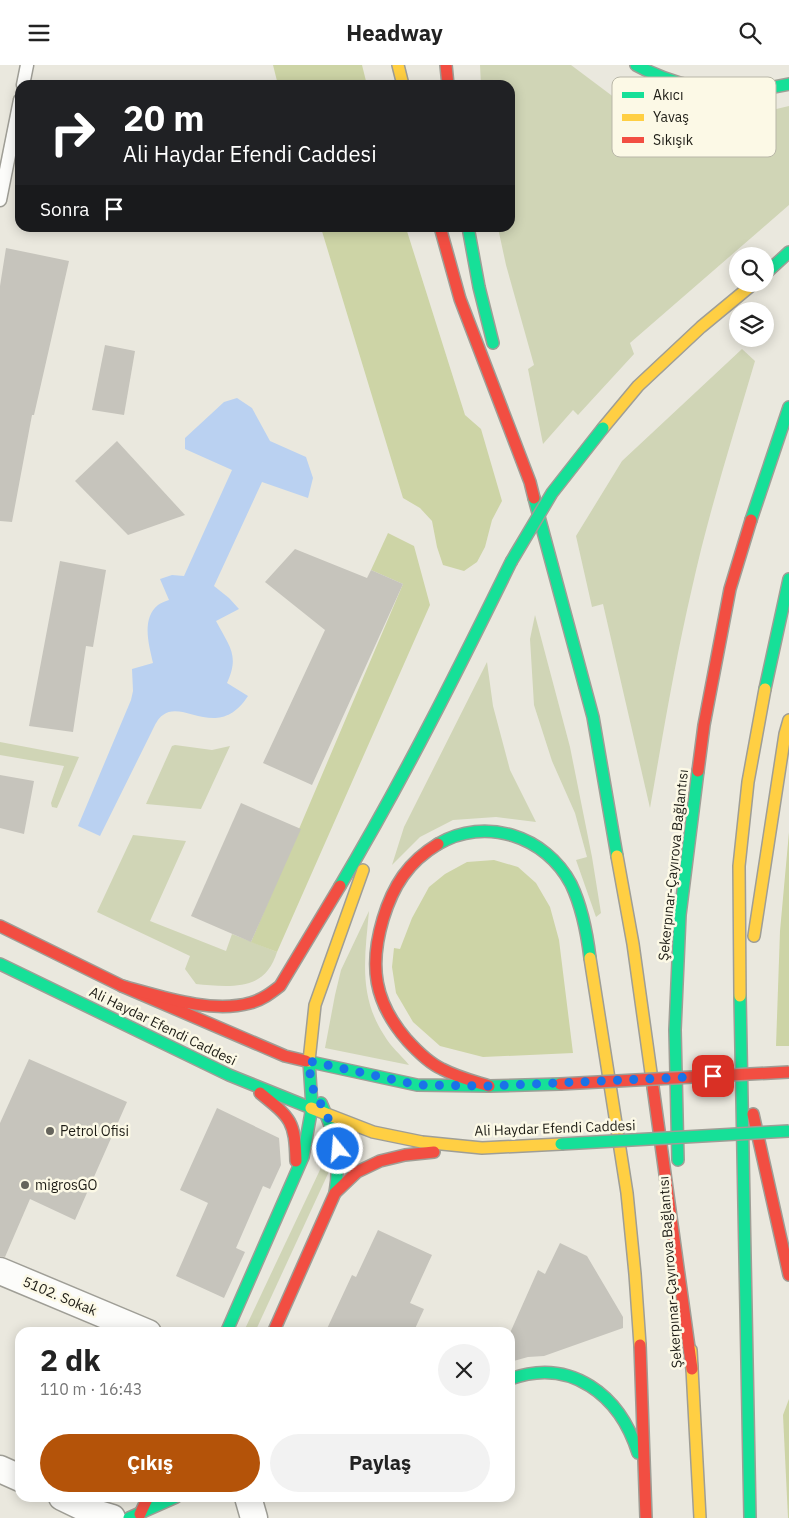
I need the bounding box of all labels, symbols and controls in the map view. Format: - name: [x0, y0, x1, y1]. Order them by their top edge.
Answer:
- text: Headway: [346, 18, 443, 47]
- icon: menu: [25, 19, 53, 47]
- icon: search: [736, 19, 764, 47]
- legend: [612, 77, 776, 157]
- text: Akıcı: [653, 86, 683, 104]
- text: 20 m: [123, 95, 205, 141]
- icon: right: [40, 100, 105, 165]
- text: Yavaş: [653, 108, 689, 126]
- text: Sıkışık: [653, 131, 694, 149]
- text: Ali Haydar Efendi Caddesi: [123, 139, 377, 168]
- icon: arrive: [100, 195, 128, 223]
- text: Sonra: [40, 197, 90, 221]
- map controls: [729, 247, 774, 347]
- button: search: [729, 247, 774, 292]
- button: layers: [729, 302, 774, 347]
- street label: Şekerpınar-Çayırova Bağlantısı: [654, 768, 692, 962]
- street label: Ali Haydar Efendi Caddesi: [86, 983, 240, 1069]
- pin: [692, 1055, 734, 1097]
- icon: arrive: [699, 1062, 727, 1090]
- street label: Ali Haydar Efendi Caddesi: [474, 1116, 636, 1140]
- place label: Petrol Ofisi: [60, 1122, 129, 1140]
- position arrow: [311, 1122, 363, 1174]
- marker: Petrol Ofisi: [44, 1125, 56, 1137]
- street label: Şekerpınar-Çayırova Bağlantısı: [654, 1175, 686, 1369]
- place label: migrosGO: [35, 1176, 98, 1194]
- marker: migrosGO: [19, 1179, 31, 1191]
- street label: 5102. Sokak: [20, 1272, 100, 1320]
- text: 2 dk: [40, 1340, 101, 1379]
- button: close: [438, 1344, 490, 1396]
- text: 110 m · 16:43: [40, 1379, 142, 1399]
- button: Çıkış: [40, 1434, 260, 1492]
- button: Paylaş: [270, 1434, 490, 1492]

